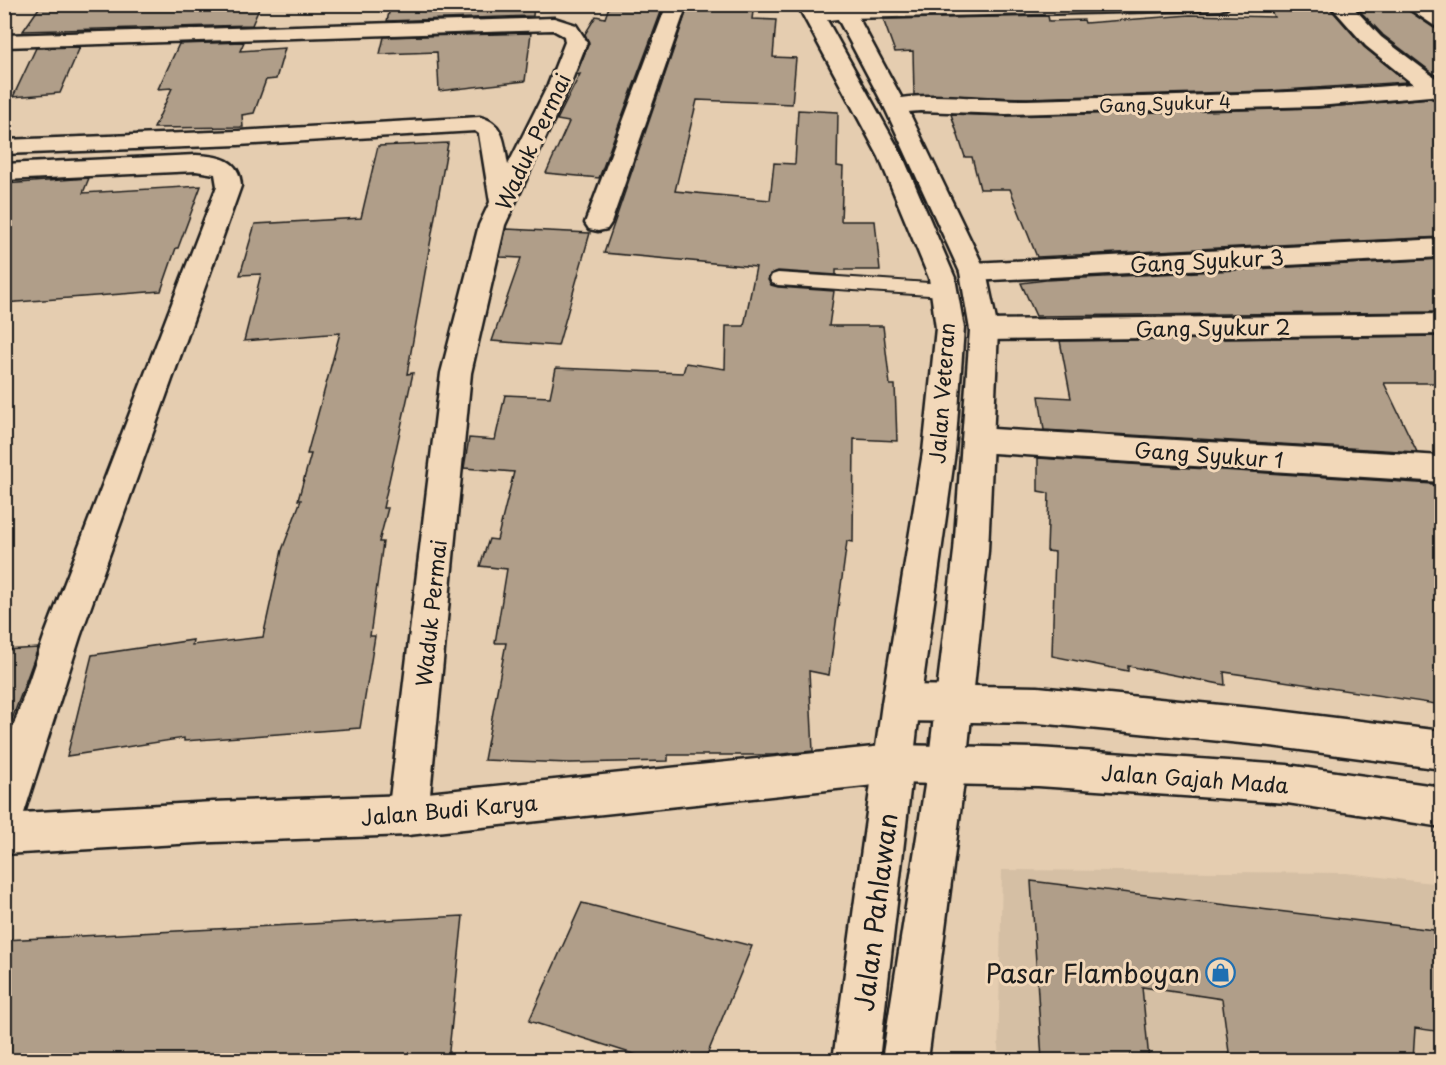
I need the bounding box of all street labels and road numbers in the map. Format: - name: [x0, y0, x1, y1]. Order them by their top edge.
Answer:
- street label: Waduk Permai: [486, 67, 578, 215]
- street label: Gang Syukur 4: [1099, 87, 1231, 119]
- street label: Gang Syukur 3: [1129, 240, 1285, 280]
- street label: Gang Syukur 2: [1135, 310, 1291, 344]
- street label: Jalan Veteran: [920, 321, 962, 465]
- street label: Gang Syukur 1: [1133, 433, 1285, 475]
- street label: Waduk Permai: [406, 538, 454, 688]
- street label: Jalan Gajah Mada: [1100, 755, 1291, 801]
- street label: Jalan Budi Karya: [359, 785, 539, 833]
- street label: Jalan Pahlawan: [843, 811, 907, 1013]

